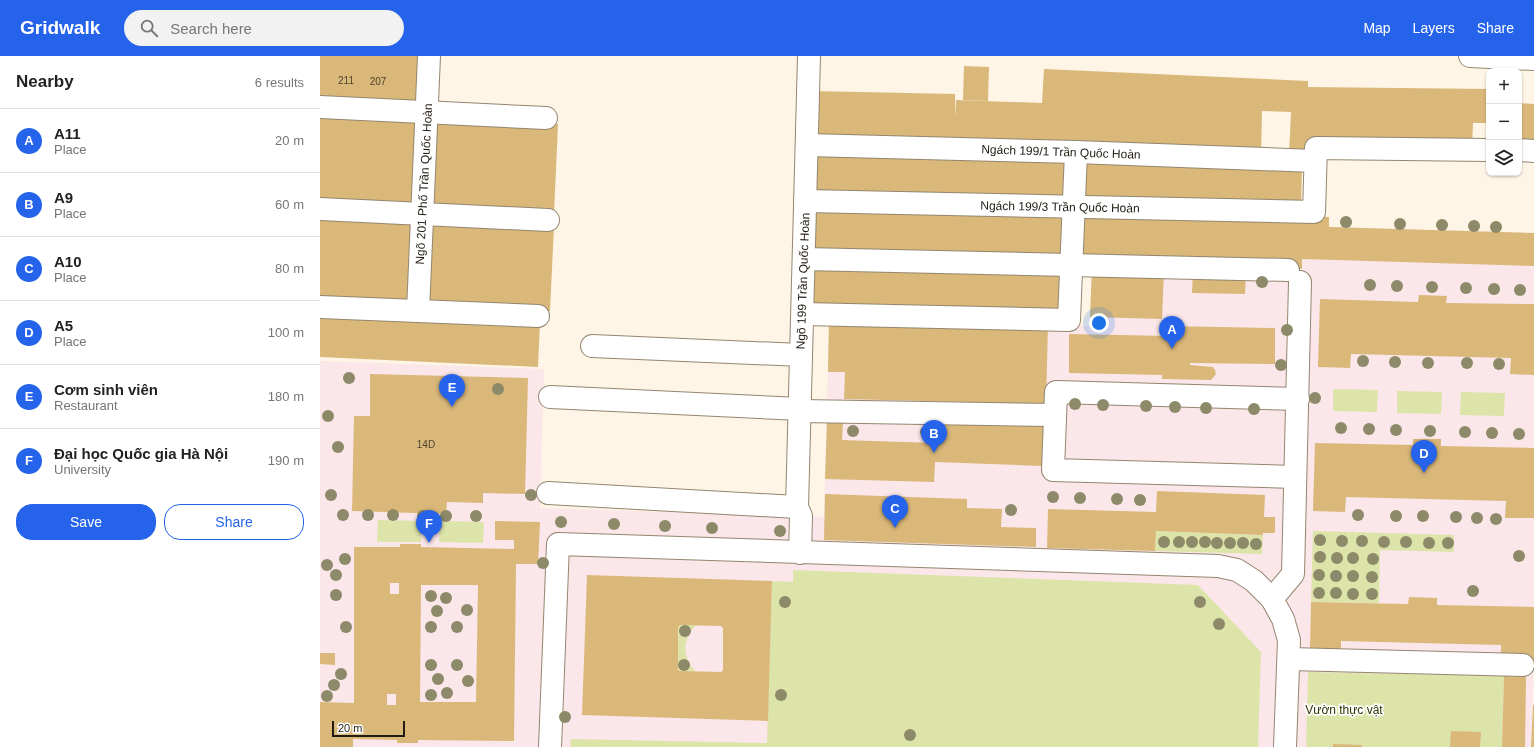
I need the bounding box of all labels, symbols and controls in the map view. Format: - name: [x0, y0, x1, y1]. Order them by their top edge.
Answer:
- search box: [124, 10, 404, 46]
- text: Gridwalk: [20, 17, 100, 38]
- icon: search: [138, 17, 160, 39]
- text: Search here: [170, 20, 252, 37]
- text: Map: [1363, 20, 1391, 36]
- text: Layers: [1413, 20, 1455, 36]
- text: Share: [1477, 20, 1514, 36]
- map controls: [1486, 68, 1522, 176]
- button: +: [1486, 68, 1522, 104]
- text: Nearby: [16, 72, 74, 91]
- text: 6 results: [255, 75, 304, 90]
- house number: 211: [338, 75, 354, 86]
- house number: 207: [370, 76, 387, 87]
- street label: Ngõ 201 Phố Trần Quốc Hoàn: [413, 103, 435, 265]
- button: −: [1486, 104, 1522, 140]
- text: A11: [54, 125, 81, 142]
- text: A: [24, 133, 34, 148]
- text: 20 m: [275, 133, 304, 148]
- button: layers: [1486, 140, 1522, 176]
- text: Place: [54, 142, 87, 157]
- street label: Ngách 199/1 Trần Quốc Hoàn: [981, 142, 1141, 162]
- text: A9: [54, 189, 73, 206]
- text: B: [24, 197, 34, 212]
- text: 60 m: [275, 197, 304, 212]
- street label: Ngách 199/3 Trần Quốc Hoàn: [980, 199, 1140, 215]
- text: Place: [54, 206, 87, 221]
- street label: Ngõ 199 Trần Quốc Hoàn: [794, 212, 812, 350]
- text: A10: [54, 253, 82, 270]
- text: C: [24, 261, 34, 276]
- text: 80 m: [275, 261, 304, 276]
- text: Place: [54, 270, 87, 285]
- your location: [1089, 313, 1109, 333]
- pin: A: [1159, 316, 1185, 349]
- text: A5: [54, 317, 73, 334]
- text: D: [24, 325, 34, 340]
- text: 100 m: [268, 325, 304, 340]
- text: Place: [54, 334, 87, 349]
- pin: E: [439, 374, 465, 407]
- text: Cơm sinh viên: [54, 381, 158, 398]
- text: E: [25, 389, 33, 404]
- text: 180 m: [268, 389, 304, 404]
- text: Restaurant: [54, 398, 118, 413]
- pin: B: [921, 420, 947, 453]
- house number: 14D: [417, 439, 435, 450]
- pin: D: [1411, 440, 1437, 473]
- text: Đại học Quốc gia Hà Nội: [54, 445, 228, 462]
- text: F: [25, 453, 33, 468]
- text: 190 m: [268, 453, 304, 468]
- text: University: [54, 462, 111, 477]
- pin: C: [882, 495, 908, 528]
- button: Save: [16, 504, 156, 540]
- button: Share: [164, 504, 304, 540]
- pin: F: [416, 510, 442, 543]
- park label: Vườn thực vật: [1305, 703, 1383, 717]
- scale bar: [332, 719, 405, 738]
- text: 20 m: [338, 722, 362, 734]

